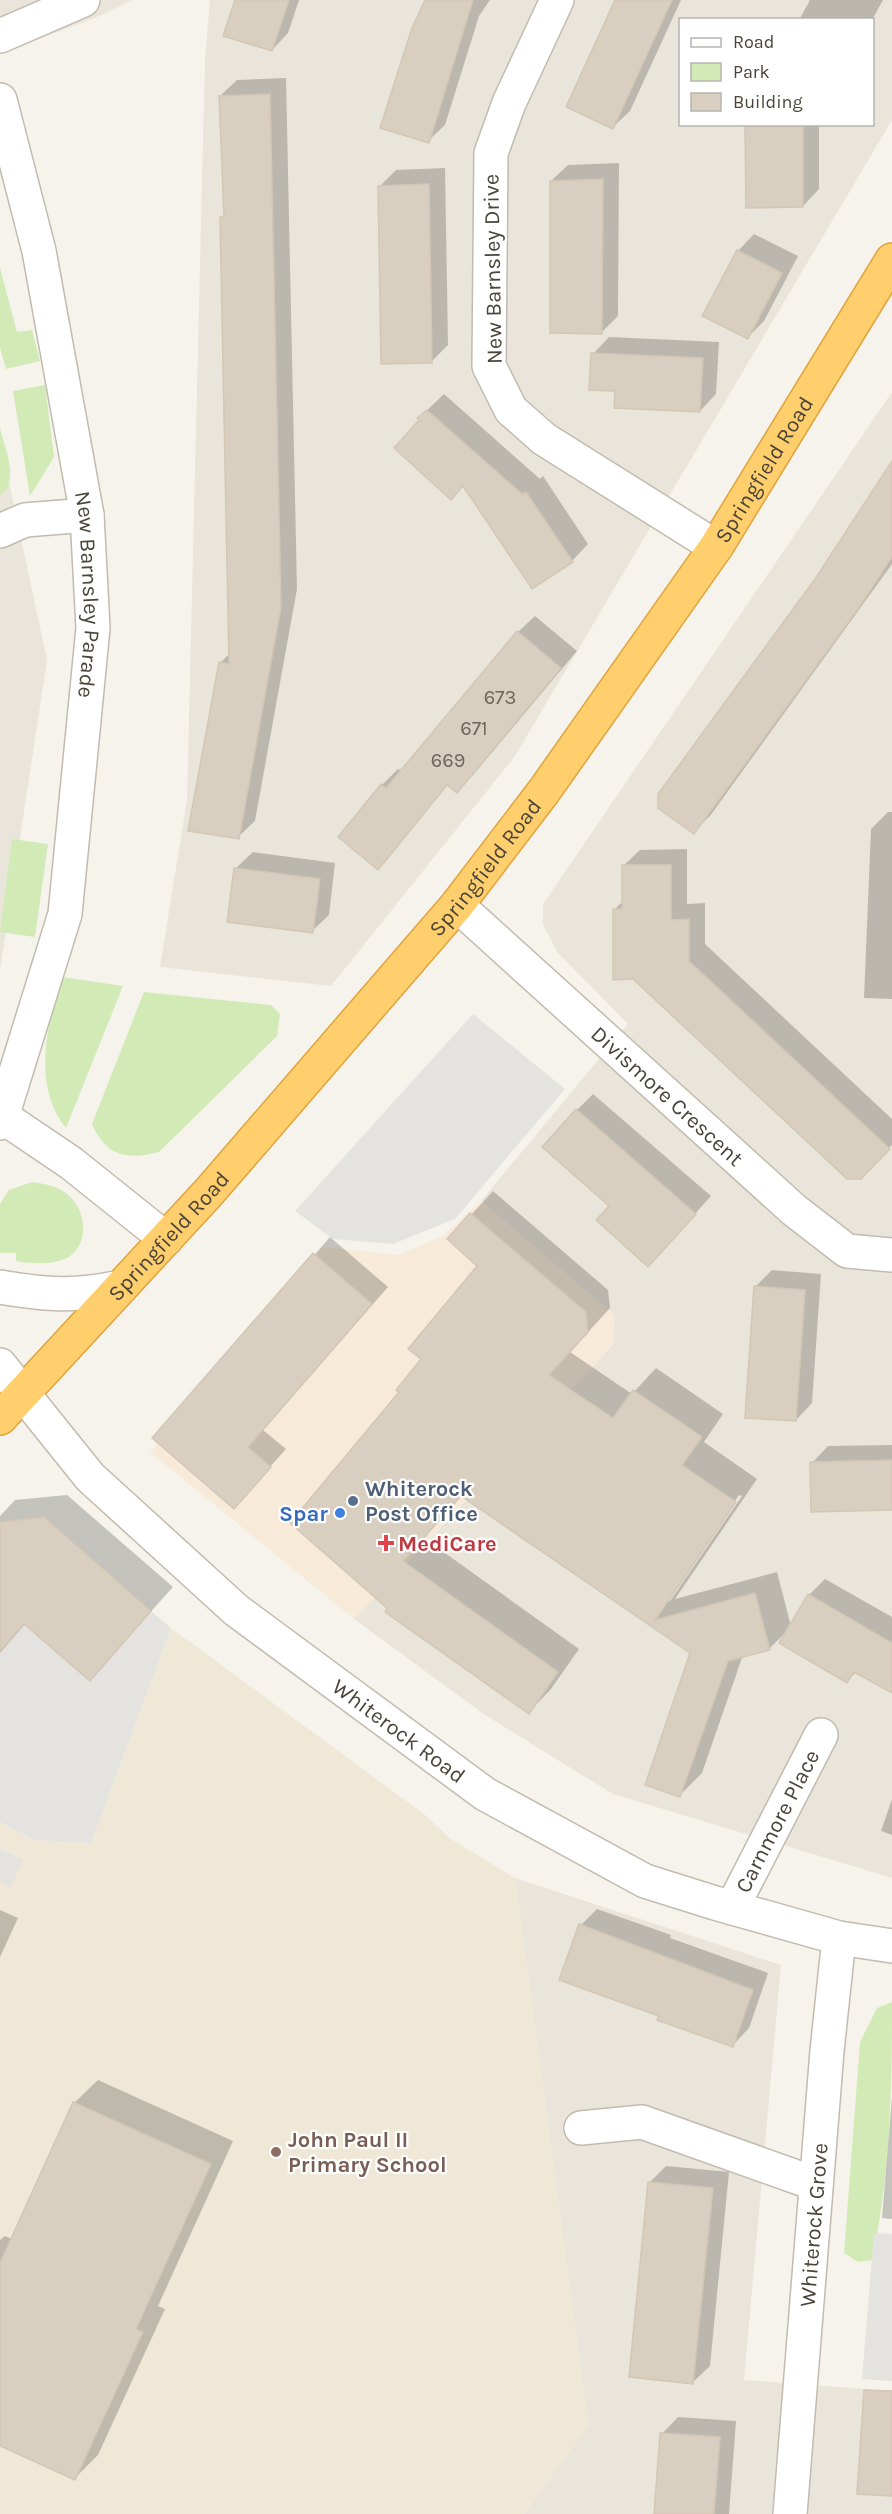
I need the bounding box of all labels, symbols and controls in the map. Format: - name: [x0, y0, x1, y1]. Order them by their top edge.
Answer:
- legend: [679, 18, 874, 126]
- text: Road: [733, 31, 774, 53]
- text: Park: [733, 61, 770, 83]
- text: Building: [733, 91, 803, 113]
- street label: New Barnsley Drive: [478, 174, 508, 364]
- street label: Springfield Road: [710, 392, 819, 548]
- street label: New Barnsley Parade: [69, 489, 105, 699]
- house number: 673: [484, 686, 516, 709]
- house number: 671: [460, 717, 488, 740]
- house number: 669: [431, 749, 465, 772]
- street label: Springfield Road: [424, 794, 547, 942]
- street label: Divismore Crescent: [586, 1021, 748, 1172]
- street label: Springfield Road: [103, 1166, 235, 1307]
- place label: Whiterock Post Office: [365, 1476, 478, 1527]
- marker: Whiterock Post Office: [346, 1494, 360, 1508]
- place label: Spar: [279, 1501, 328, 1527]
- marker: Spar: [333, 1506, 347, 1520]
- place label: MediCare: [398, 1531, 497, 1557]
- marker: MediCare: [379, 1536, 393, 1550]
- street label: Whiterock Road: [327, 1674, 470, 1789]
- street label: Carnmore Place: [730, 1745, 825, 1897]
- place label: John Paul II Primary School: [288, 2127, 447, 2178]
- street label: Whiterock Grove: [795, 2142, 834, 2308]
- marker: John Paul II Primary School: [269, 2145, 283, 2159]

